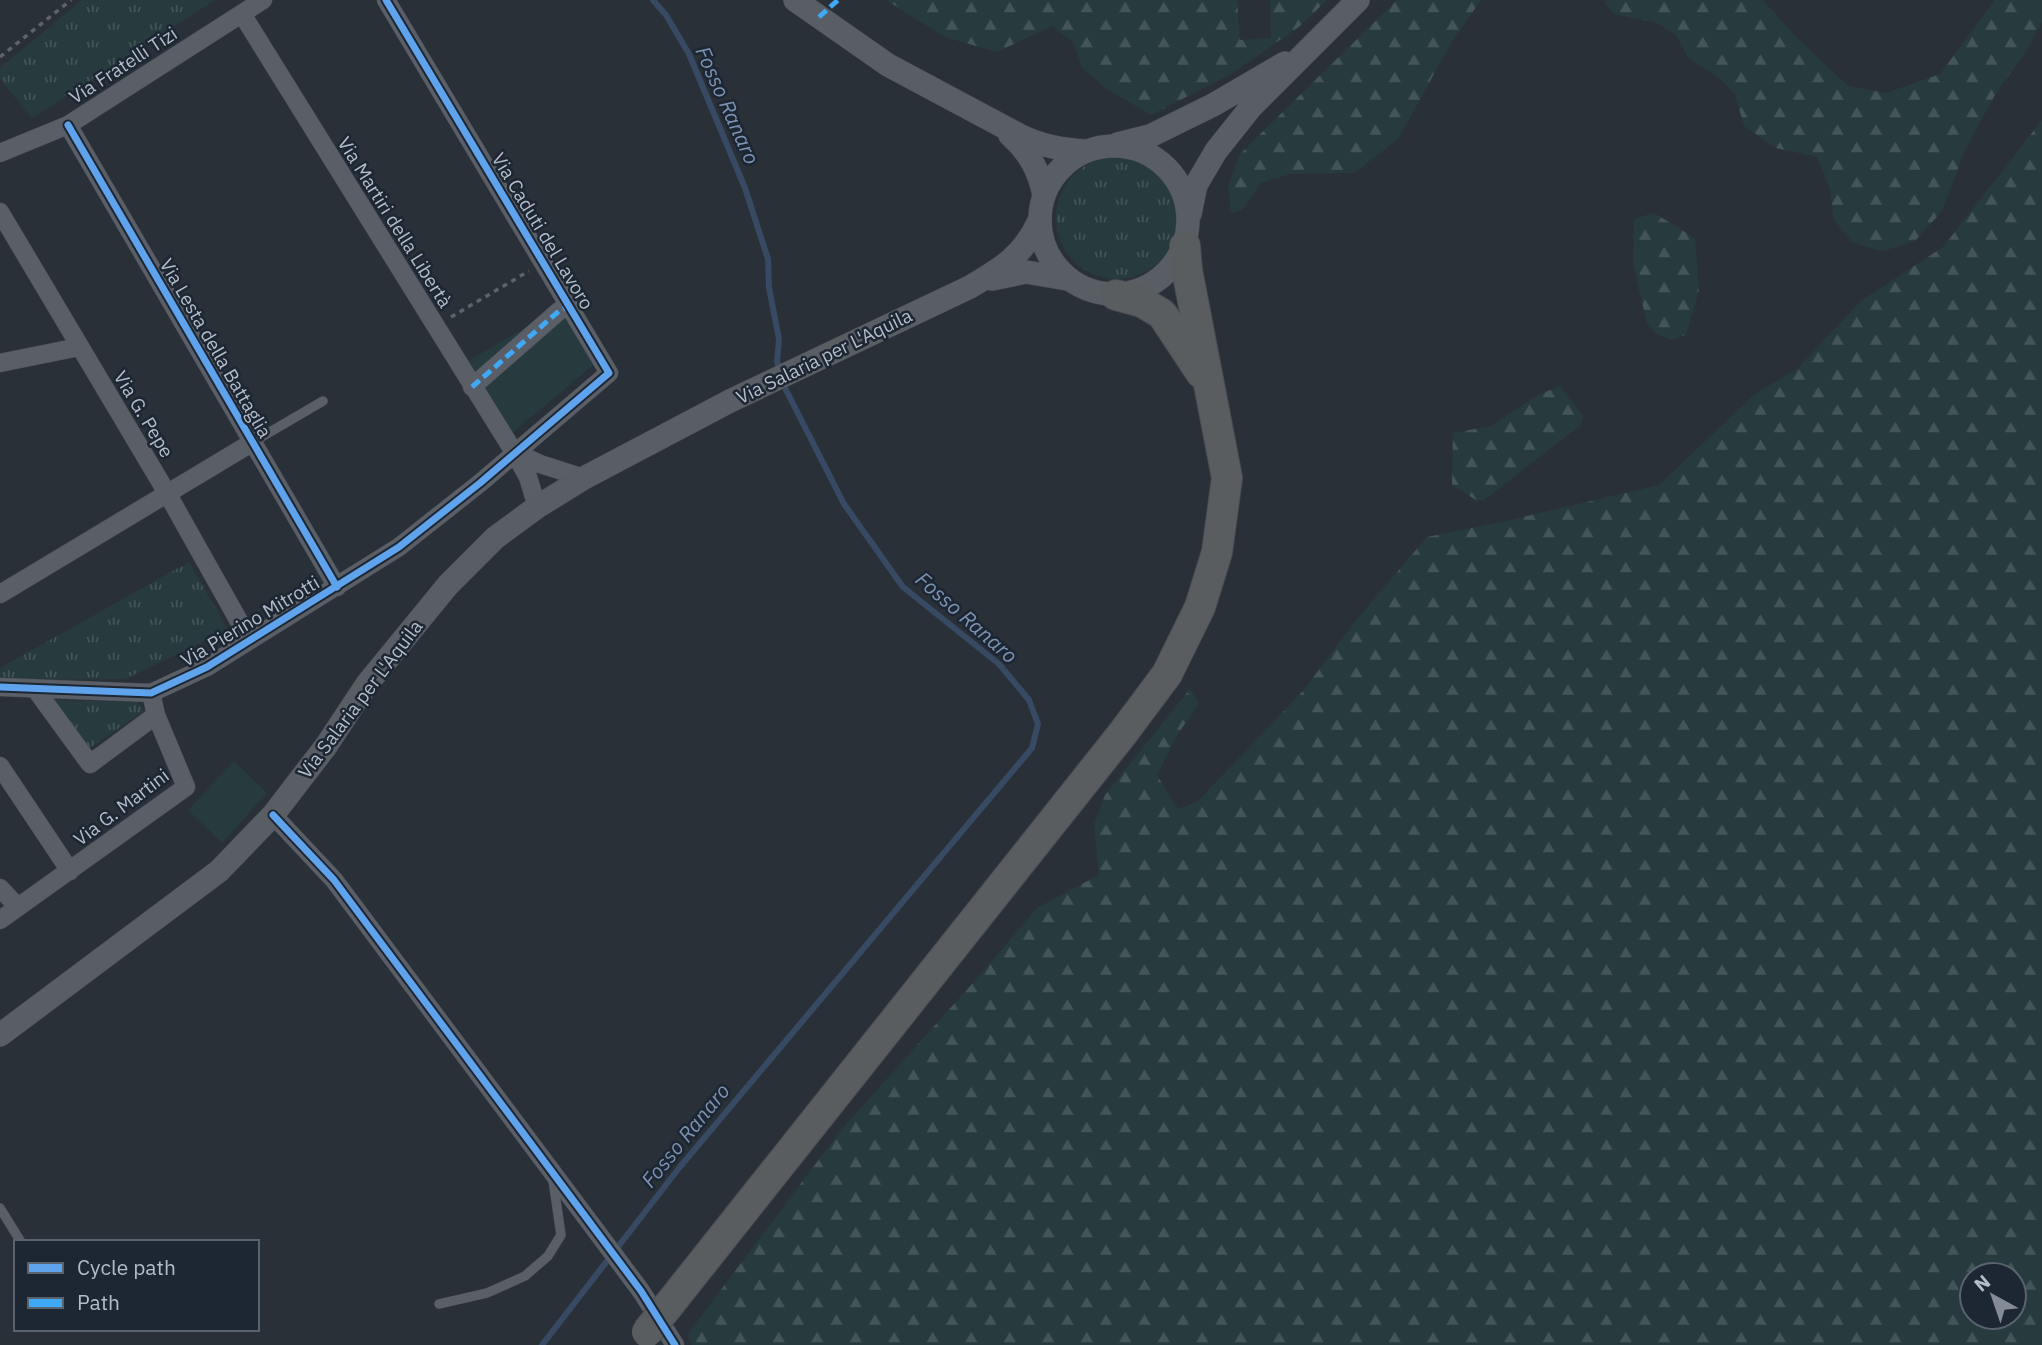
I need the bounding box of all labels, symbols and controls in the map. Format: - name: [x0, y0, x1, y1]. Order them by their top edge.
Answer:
- street label: Via Fratelli Tizi: [64, 21, 182, 109]
- water label: Fosso Ranaro: [690, 42, 766, 168]
- street label: Via Martiri della Libertà: [333, 132, 457, 312]
- street label: Via Caduti del Lavoro: [487, 148, 599, 314]
- street label: Via Lesta della Battaglia: [155, 254, 277, 442]
- street label: Via Salaria per L'Aquila: [732, 303, 916, 409]
- street label: Via G. Pepe: [109, 366, 179, 462]
- water label: Fosso Ranaro: [910, 565, 1024, 669]
- street label: Via Pierino Mitrotti: [176, 570, 324, 672]
- street label: Via Salaria per L'Aquila: [292, 615, 428, 783]
- street label: Via G. Martini: [68, 763, 174, 851]
- water label: Fosso Ranaro: [634, 1077, 736, 1193]
- legend: [14, 1240, 259, 1331]
- text: Cycle path: [77, 1253, 176, 1281]
- north arrow: [1958, 1261, 2028, 1331]
- text: N: [1969, 1269, 1995, 1297]
- text: Path: [77, 1288, 120, 1316]

